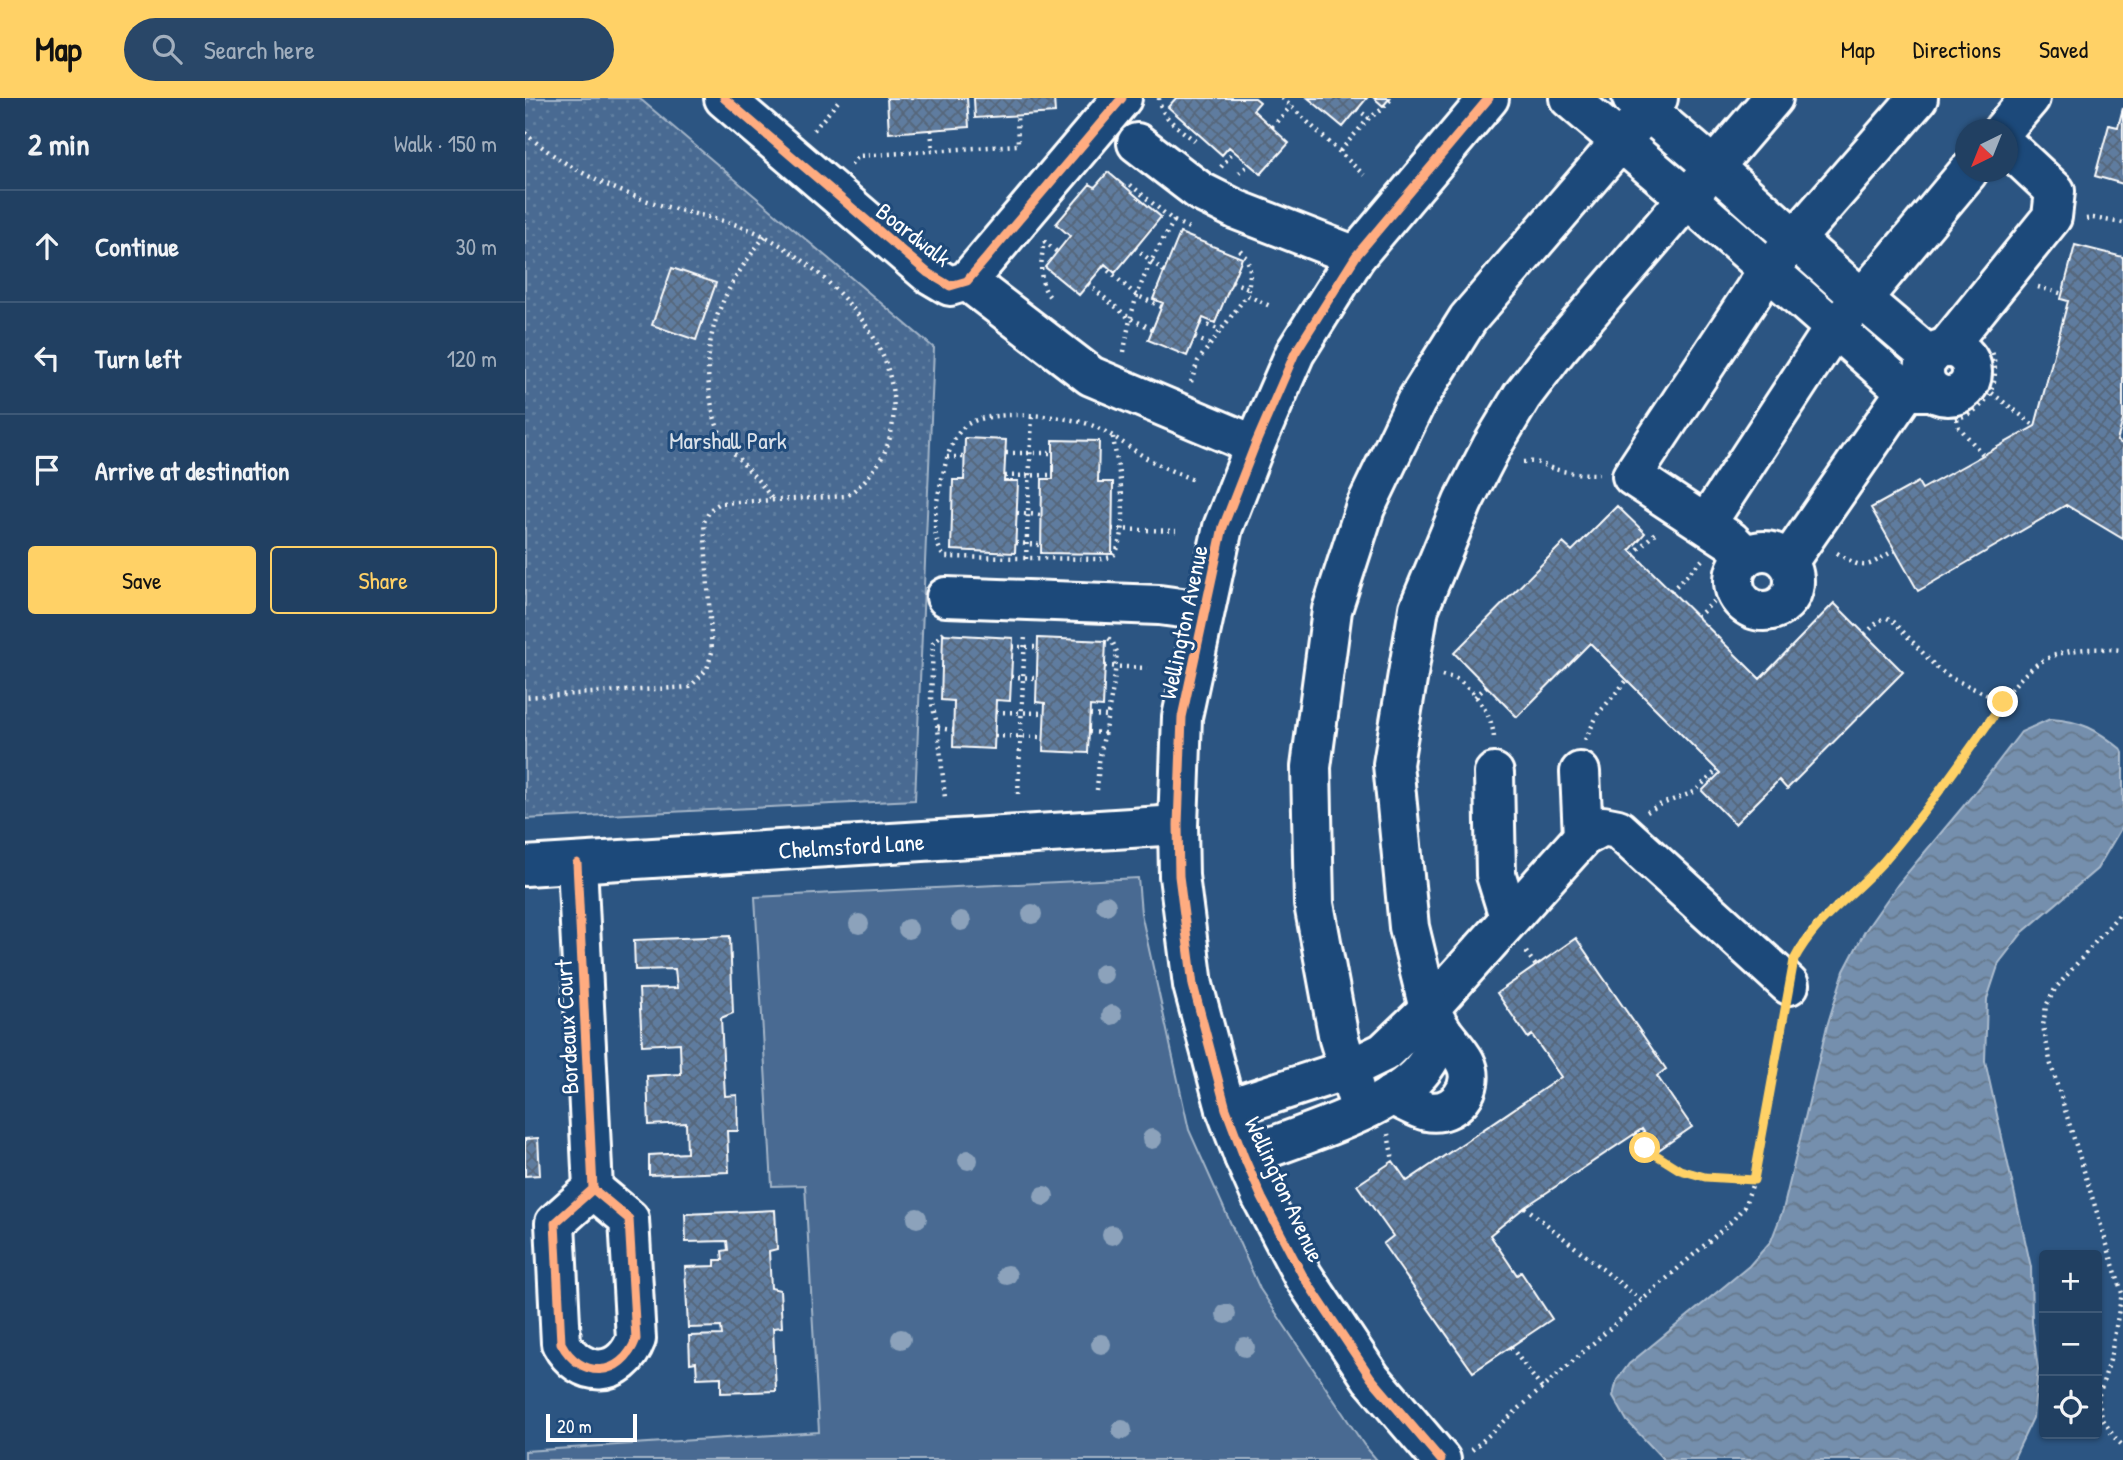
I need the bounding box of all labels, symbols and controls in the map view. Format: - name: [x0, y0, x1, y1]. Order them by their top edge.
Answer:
- search box: [124, 18, 614, 81]
- text: Map: [35, 27, 82, 71]
- icon: search: [148, 30, 186, 68]
- text: Search here: [204, 32, 315, 67]
- text: Map: [1841, 33, 1875, 65]
- text: Directions: [1913, 33, 2001, 65]
- text: Saved: [2039, 33, 2088, 65]
- north arrow: [1955, 119, 2018, 182]
- text: 2 min: [28, 124, 90, 164]
- text: Walk · 150 m: [394, 128, 497, 159]
- street label: Boardwalk: [870, 195, 958, 273]
- icon: ahead: [28, 227, 66, 265]
- text: Continue: [95, 229, 179, 264]
- text: 30 m: [455, 231, 497, 262]
- icon: left: [28, 339, 66, 377]
- text: Turn left: [95, 341, 181, 376]
- text: 120 m: [447, 343, 497, 374]
- park label: Marshall Park: [669, 424, 787, 456]
- icon: arrive: [28, 451, 66, 489]
- text: Arrive at destination: [95, 453, 290, 488]
- street label: Wellington Avenue: [1151, 542, 1215, 702]
- button: Save: [28, 546, 256, 614]
- button: Share: [270, 546, 497, 614]
- route end: [1987, 686, 2018, 717]
- street label: Chelmsford Lane: [777, 825, 926, 866]
- street label: Bordeaux Court: [546, 958, 586, 1095]
- street label: Wellington Avenue: [1237, 1111, 1333, 1267]
- route start: [1629, 1132, 1660, 1163]
- map controls: [2039, 1250, 2102, 1439]
- button: +: [2039, 1250, 2102, 1313]
- button: −: [2039, 1313, 2102, 1376]
- button: locate: [2039, 1376, 2102, 1439]
- scale bar: [546, 1411, 637, 1443]
- text: 20 m: [557, 1413, 592, 1439]

